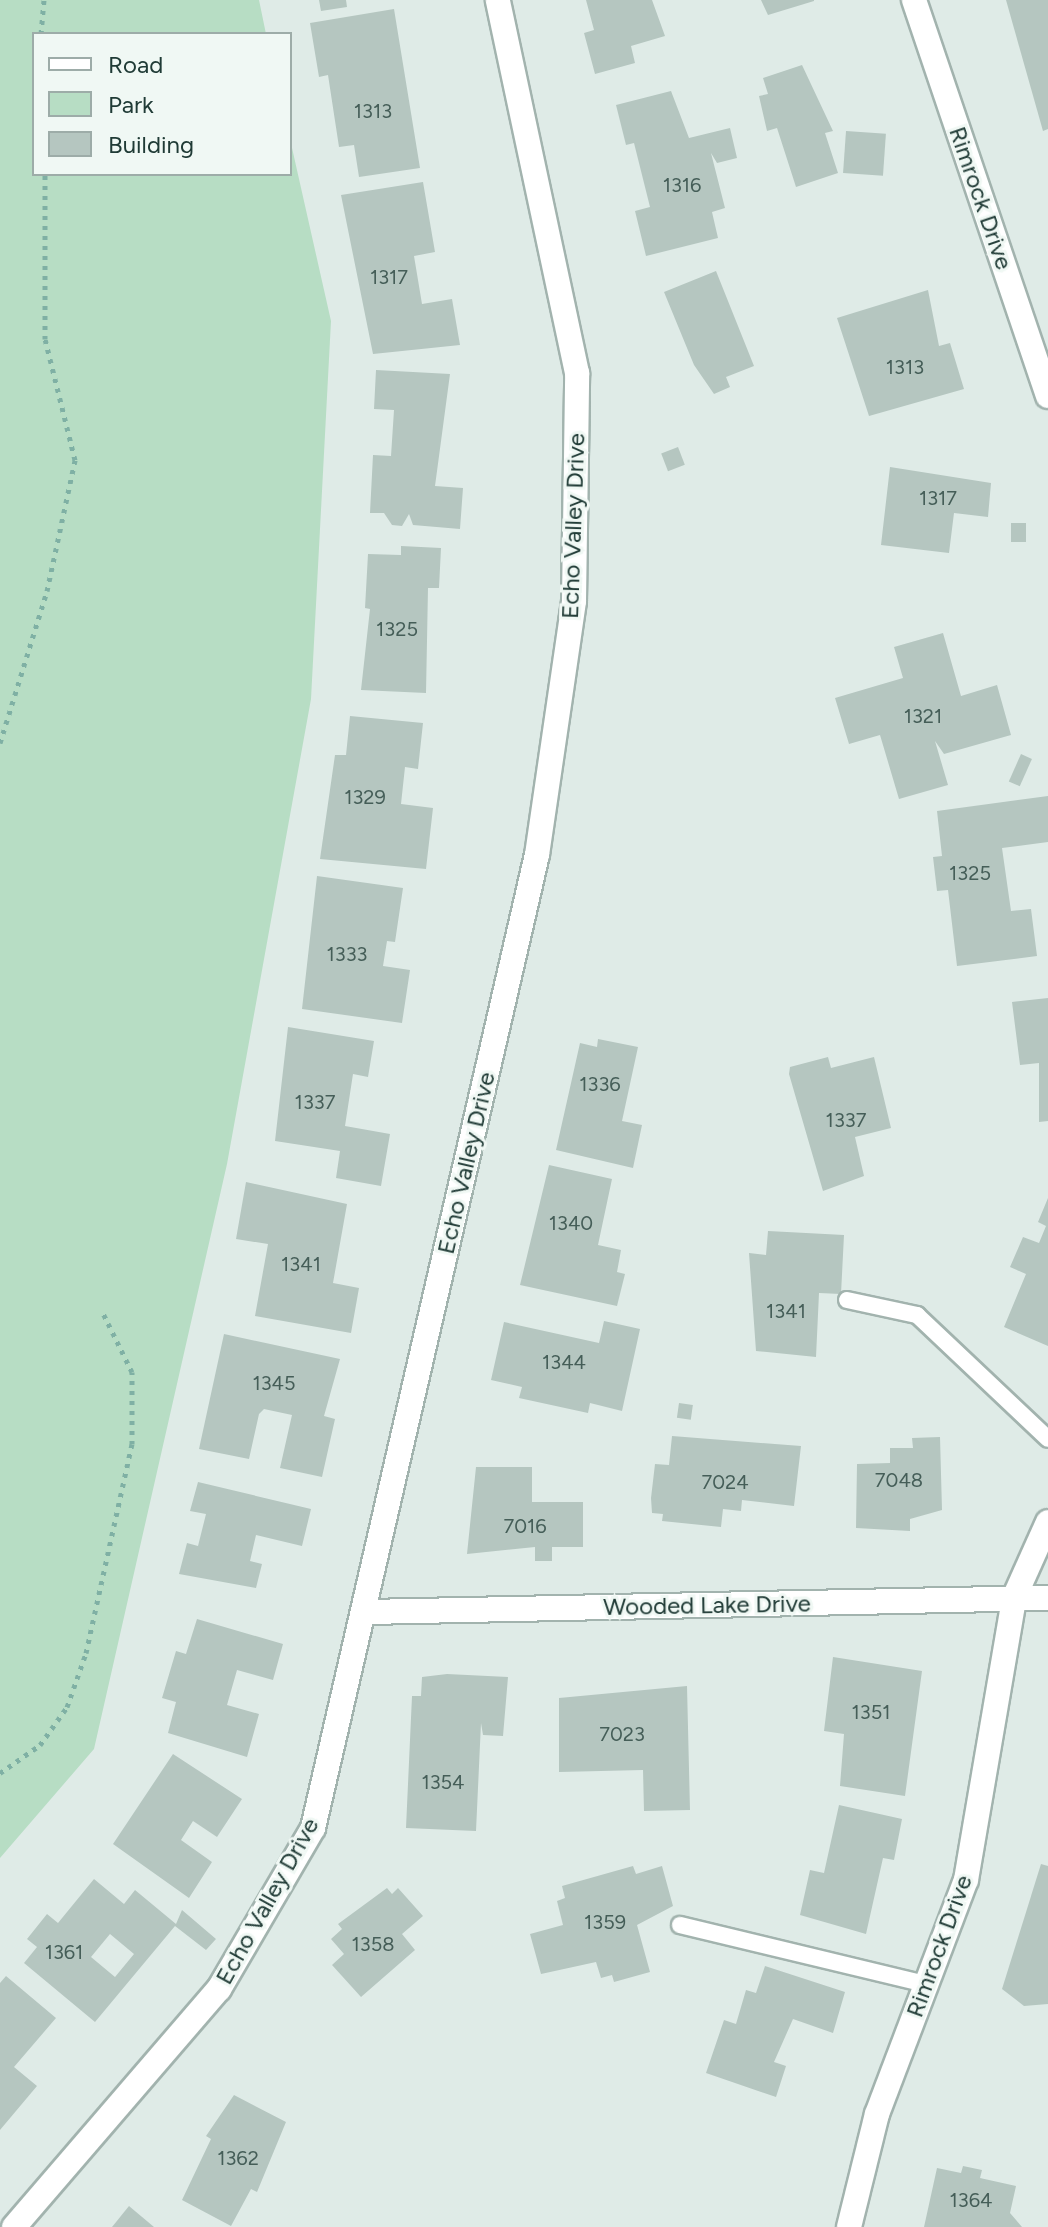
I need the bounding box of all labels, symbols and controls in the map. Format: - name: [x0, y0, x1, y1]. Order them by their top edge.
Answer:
- legend: [32, 32, 292, 176]
- text: Road: [108, 50, 163, 79]
- text: Park: [108, 90, 154, 119]
- house number: 1313: [354, 99, 392, 123]
- street label: Rimrock Drive: [943, 123, 1019, 273]
- text: Building: [108, 130, 194, 159]
- house number: 1316: [663, 173, 701, 197]
- house number: 1317: [370, 265, 408, 289]
- house number: 1313: [886, 355, 924, 379]
- street label: Echo Valley Drive: [555, 433, 591, 619]
- house number: 1317: [919, 486, 957, 510]
- house number: 1325: [376, 617, 418, 641]
- house number: 1321: [904, 704, 942, 728]
- house number: 1329: [344, 785, 386, 809]
- house number: 1325: [949, 861, 991, 885]
- house number: 1333: [327, 942, 367, 966]
- street label: Echo Valley Drive: [431, 1069, 501, 1257]
- house number: 1336: [579, 1072, 621, 1096]
- house number: 1337: [295, 1090, 335, 1114]
- house number: 1337: [826, 1108, 866, 1132]
- house number: 1340: [549, 1211, 593, 1235]
- house number: 1341: [281, 1252, 321, 1276]
- house number: 1341: [766, 1299, 806, 1323]
- house number: 1344: [542, 1350, 586, 1374]
- house number: 1345: [252, 1371, 296, 1395]
- house number: 7048: [875, 1468, 923, 1492]
- house number: 7024: [701, 1470, 749, 1494]
- house number: 7016: [503, 1514, 547, 1538]
- street label: Wooded Lake Drive: [603, 1589, 811, 1621]
- house number: 1351: [852, 1700, 890, 1724]
- house number: 7023: [599, 1722, 645, 1746]
- house number: 1354: [421, 1770, 465, 1794]
- street label: Echo Valley Drive: [209, 1813, 325, 1989]
- street label: Rimrock Drive: [900, 1871, 978, 2021]
- house number: 1359: [584, 1910, 626, 1934]
- house number: 1358: [352, 1932, 394, 1956]
- house number: 1361: [45, 1940, 83, 1964]
- house number: 1362: [217, 2146, 259, 2170]
- house number: 1364: [950, 2188, 992, 2212]

